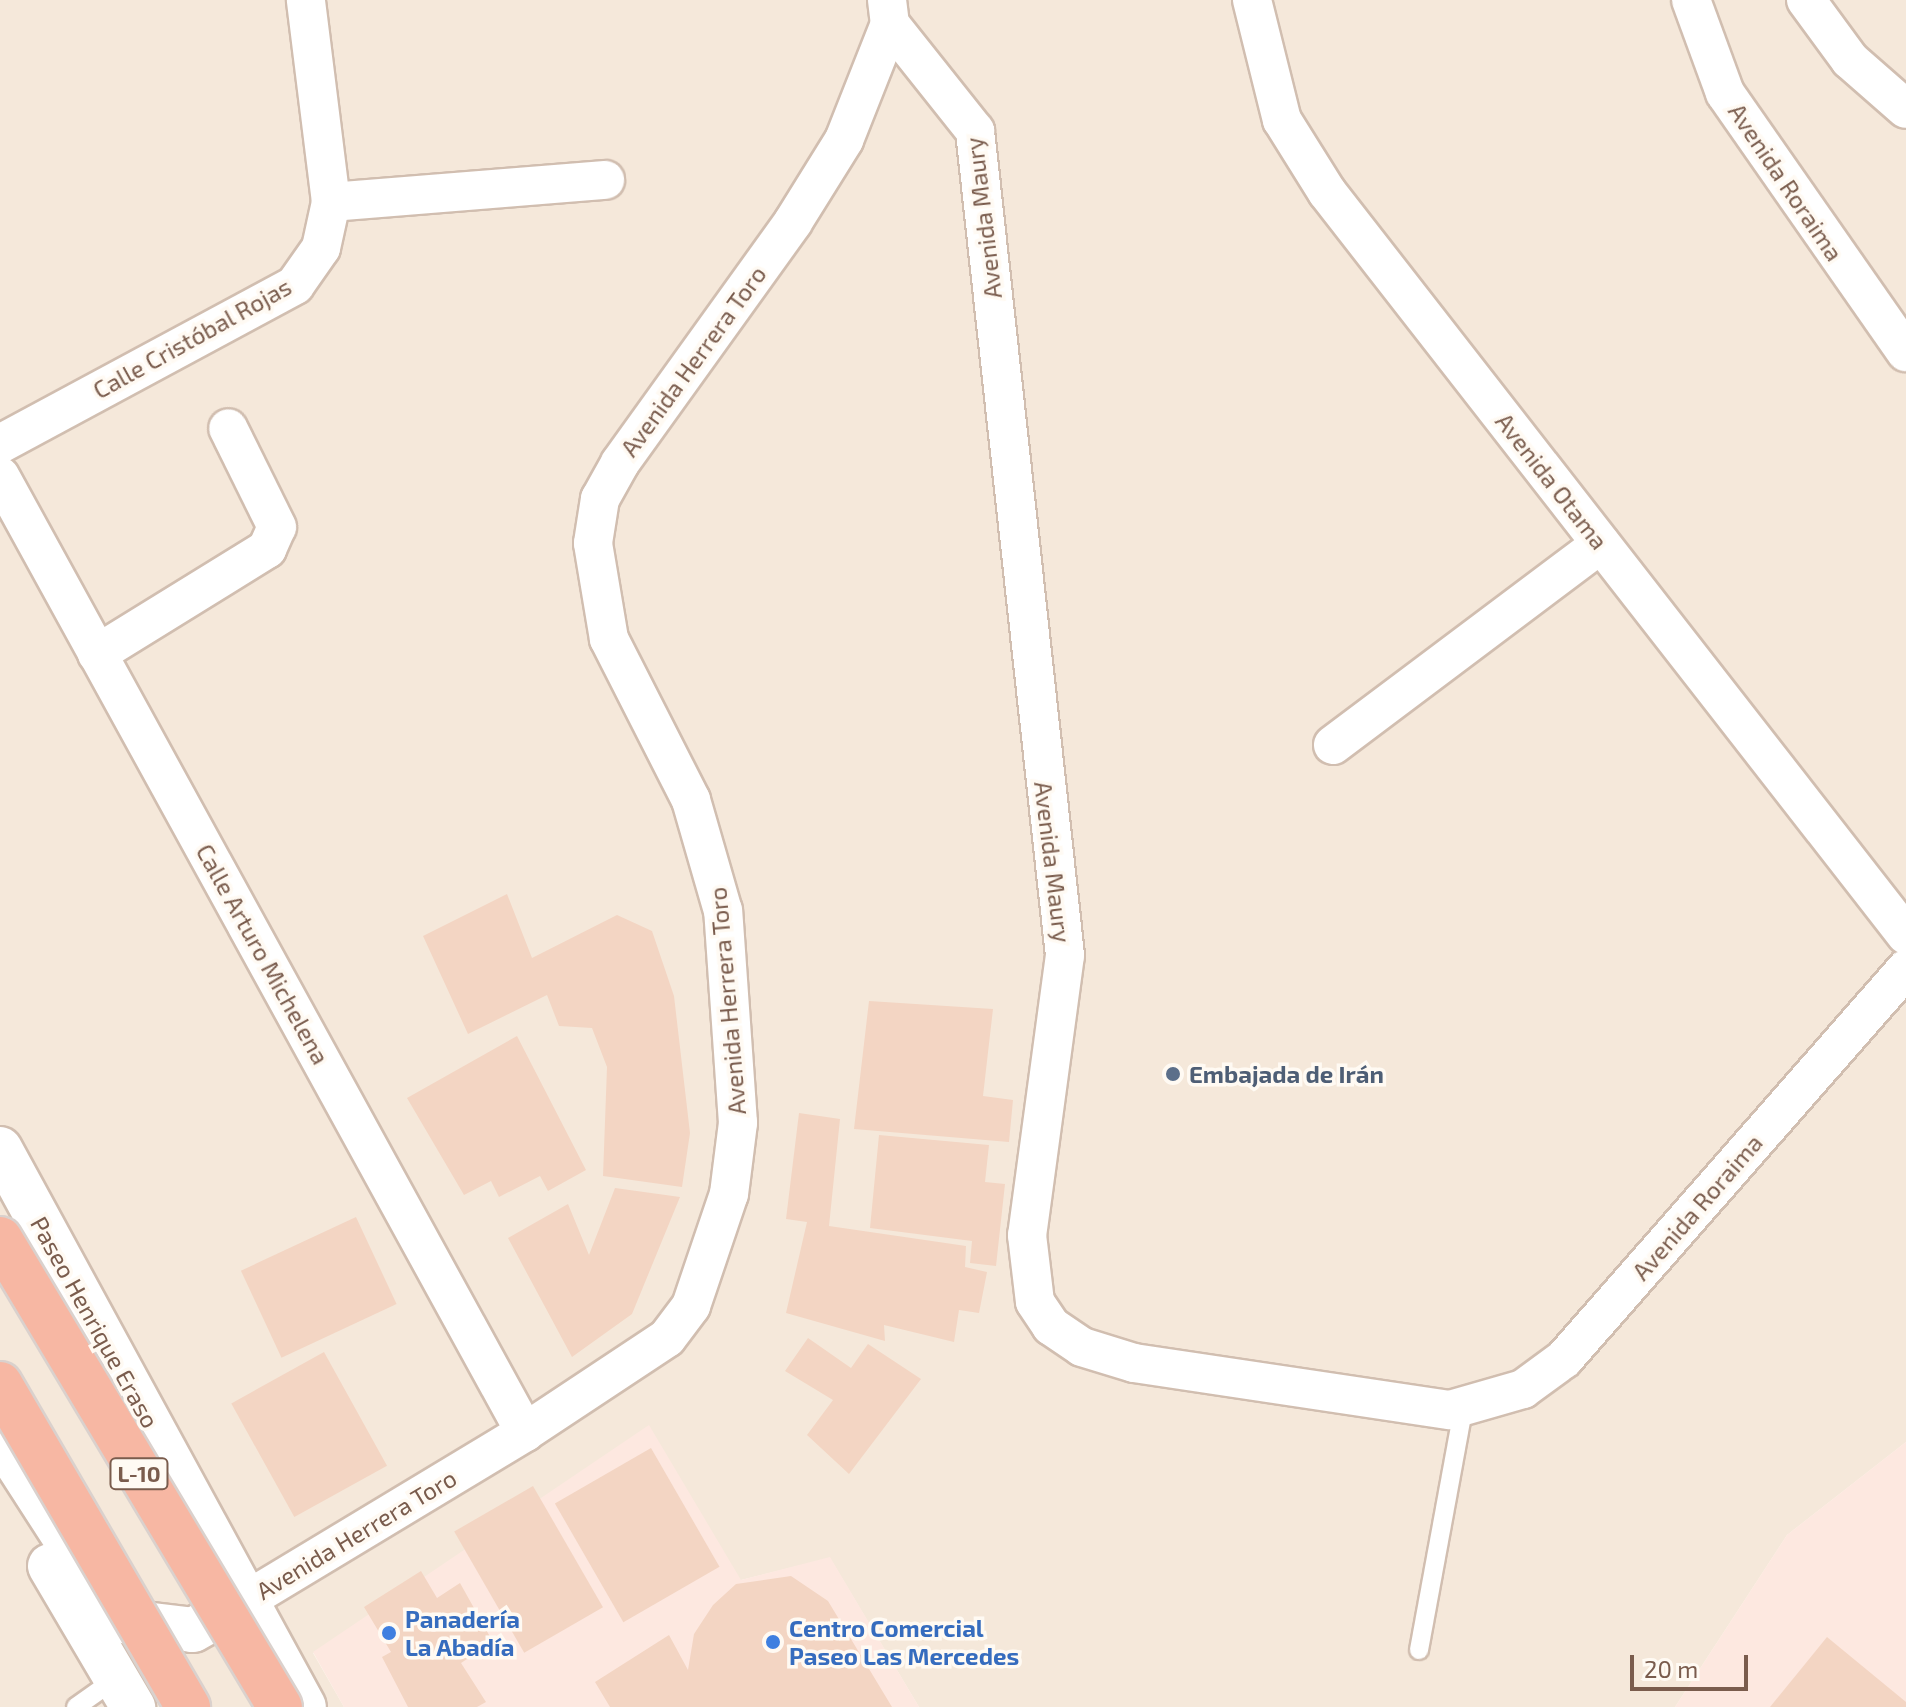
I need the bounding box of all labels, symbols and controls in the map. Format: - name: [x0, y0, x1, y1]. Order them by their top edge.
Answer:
- street label: Avenida Roraima: [1723, 98, 1849, 266]
- street label: Avenida Maury: [959, 136, 1007, 300]
- street label: Avenida Herrera Toro: [614, 260, 772, 462]
- street label: Calle Cristóbal Rojas: [88, 271, 296, 405]
- street label: Avenida Otama: [1490, 407, 1614, 555]
- street label: Avenida Maury: [1029, 780, 1077, 944]
- street label: Calle Arturo Michelena: [190, 839, 336, 1069]
- street label: Avenida Herrera Toro: [703, 886, 751, 1116]
- place label: Embajada de Irán: [1189, 1060, 1384, 1088]
- marker: Embajada de Irán: [1164, 1065, 1182, 1083]
- street label: Avenida Roraima: [1626, 1128, 1768, 1286]
- street label: Paseo Henrique Eraso: [25, 1211, 165, 1433]
- road number: L-10: [109, 1456, 169, 1492]
- street label: Avenida Herrera Toro: [251, 1463, 461, 1605]
- place label: Panadería La Abadía: [405, 1605, 520, 1661]
- place label: Centro Comercial Paseo Las Mercedes: [789, 1614, 1019, 1670]
- marker: Panadería La Abadía: [380, 1624, 398, 1642]
- marker: Centro Comercial Paseo Las Mercedes: [764, 1633, 782, 1651]
- scale bar: [1634, 1639, 1752, 1689]
- text: 20 m: [1644, 1654, 1698, 1683]

